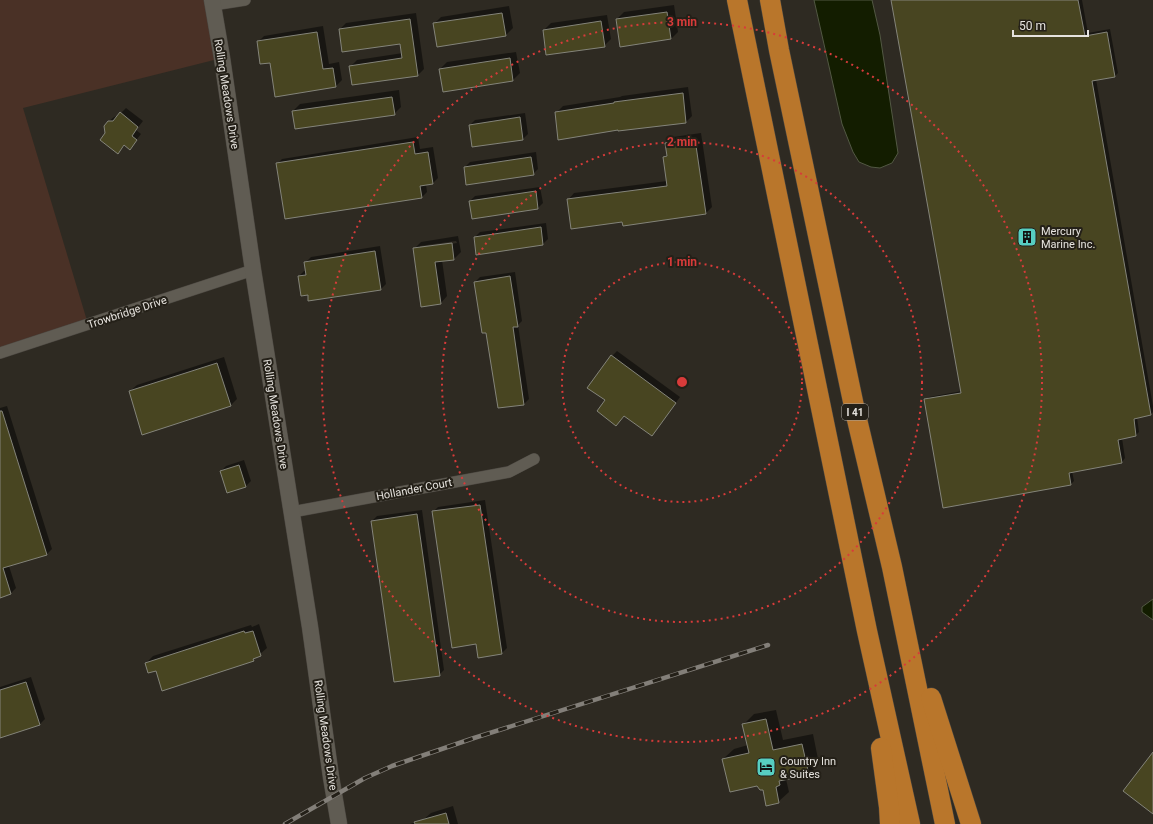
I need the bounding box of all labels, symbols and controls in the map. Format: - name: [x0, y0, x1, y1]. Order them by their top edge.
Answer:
- scale bar: [1013, 12, 1088, 38]
- text: 3 min: [667, 15, 697, 29]
- text: 50 m: [1019, 19, 1046, 33]
- street label: Rolling Meadows Drive: [211, 38, 242, 150]
- text: 2 min: [667, 135, 697, 149]
- place label: Mercury Marine Inc.: [1041, 225, 1095, 251]
- building icon: Mercury Marine Inc.: [1016, 226, 1038, 248]
- text: 1 min: [667, 255, 697, 269]
- street label: Trowbridge Drive: [86, 293, 169, 331]
- street label: Rolling Meadows Drive: [260, 358, 291, 470]
- centre of rings: [675, 375, 689, 389]
- road number: I 41: [842, 404, 868, 420]
- street label: Hollander Court: [375, 476, 454, 503]
- street label: Rolling Meadows Drive: [311, 679, 340, 791]
- place label: Country Inn & Suites: [780, 755, 836, 781]
- hotel icon: Country Inn & Suites: [755, 756, 777, 778]

